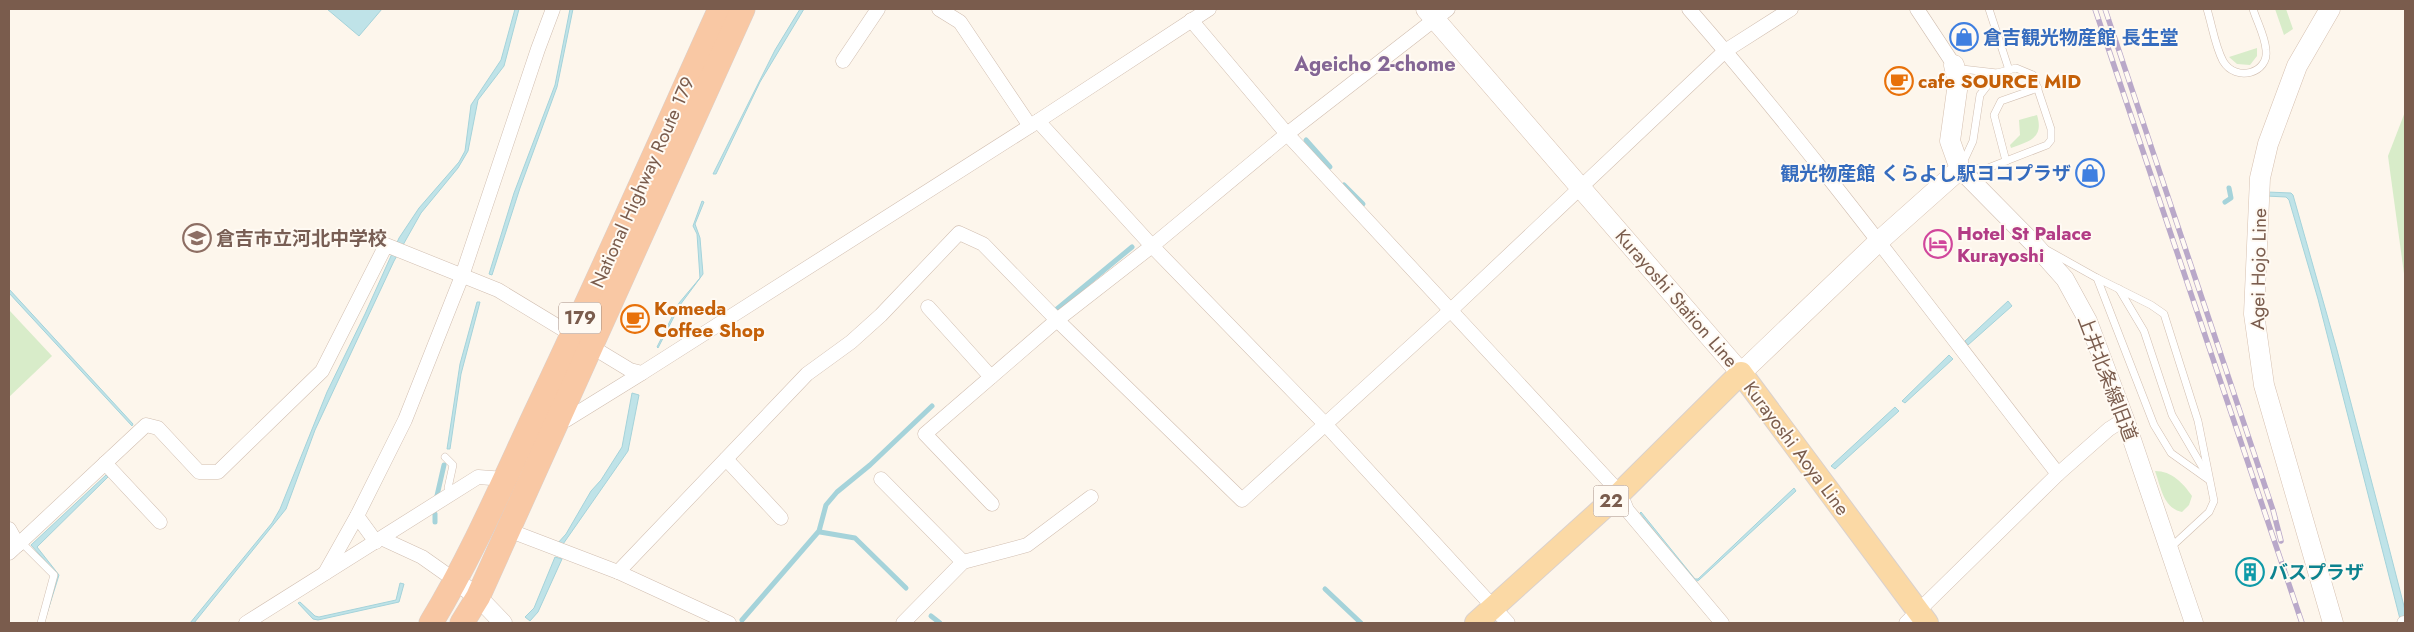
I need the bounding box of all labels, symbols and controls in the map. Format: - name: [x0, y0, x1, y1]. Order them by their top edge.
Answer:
- shop icon: 倉吉観光物産館 長生堂: [1949, 22, 1979, 52]
- place label: 倉吉観光物産館 長生堂: [1983, 24, 2179, 51]
- district label: Ageicho 2-chome: [1293, 50, 1456, 79]
- cafe icon: cafe SOURCE MID: [1884, 66, 1914, 96]
- place label: cafe SOURCE MID: [1918, 68, 2081, 95]
- street label: National Highway Route 179: [584, 72, 701, 292]
- shop icon: 観光物産館 くらよし駅ヨコプラザ: [2075, 158, 2105, 188]
- place label: 観光物産館 くらよし駅ヨコプラザ: [1780, 160, 2071, 187]
- street label: Agei Hojo Line: [2244, 208, 2273, 330]
- place label: Hotel St Palace Kurayoshi: [1957, 220, 2092, 269]
- school or university icon: 倉吉市立河北中学校: [182, 223, 212, 253]
- street label: Kurayoshi Station Line: [1609, 223, 1744, 374]
- place label: 倉吉市立河北中学校: [216, 225, 387, 252]
- hotel icon: Hotel St Palace Kurayoshi: [1923, 229, 1953, 259]
- place label: Komeda Coffee Shop: [654, 295, 765, 344]
- road number: 179: [559, 302, 601, 334]
- cafe icon: Komeda Coffee Shop: [620, 304, 650, 334]
- street label: 上井北条線旧道: [2071, 311, 2144, 445]
- street label: Kurayoshi Aoya Line: [1737, 376, 1856, 521]
- road number: 22: [1594, 486, 1628, 516]
- building icon: バスプラザ: [2235, 557, 2265, 587]
- place label: バスプラザ: [2269, 559, 2364, 586]

